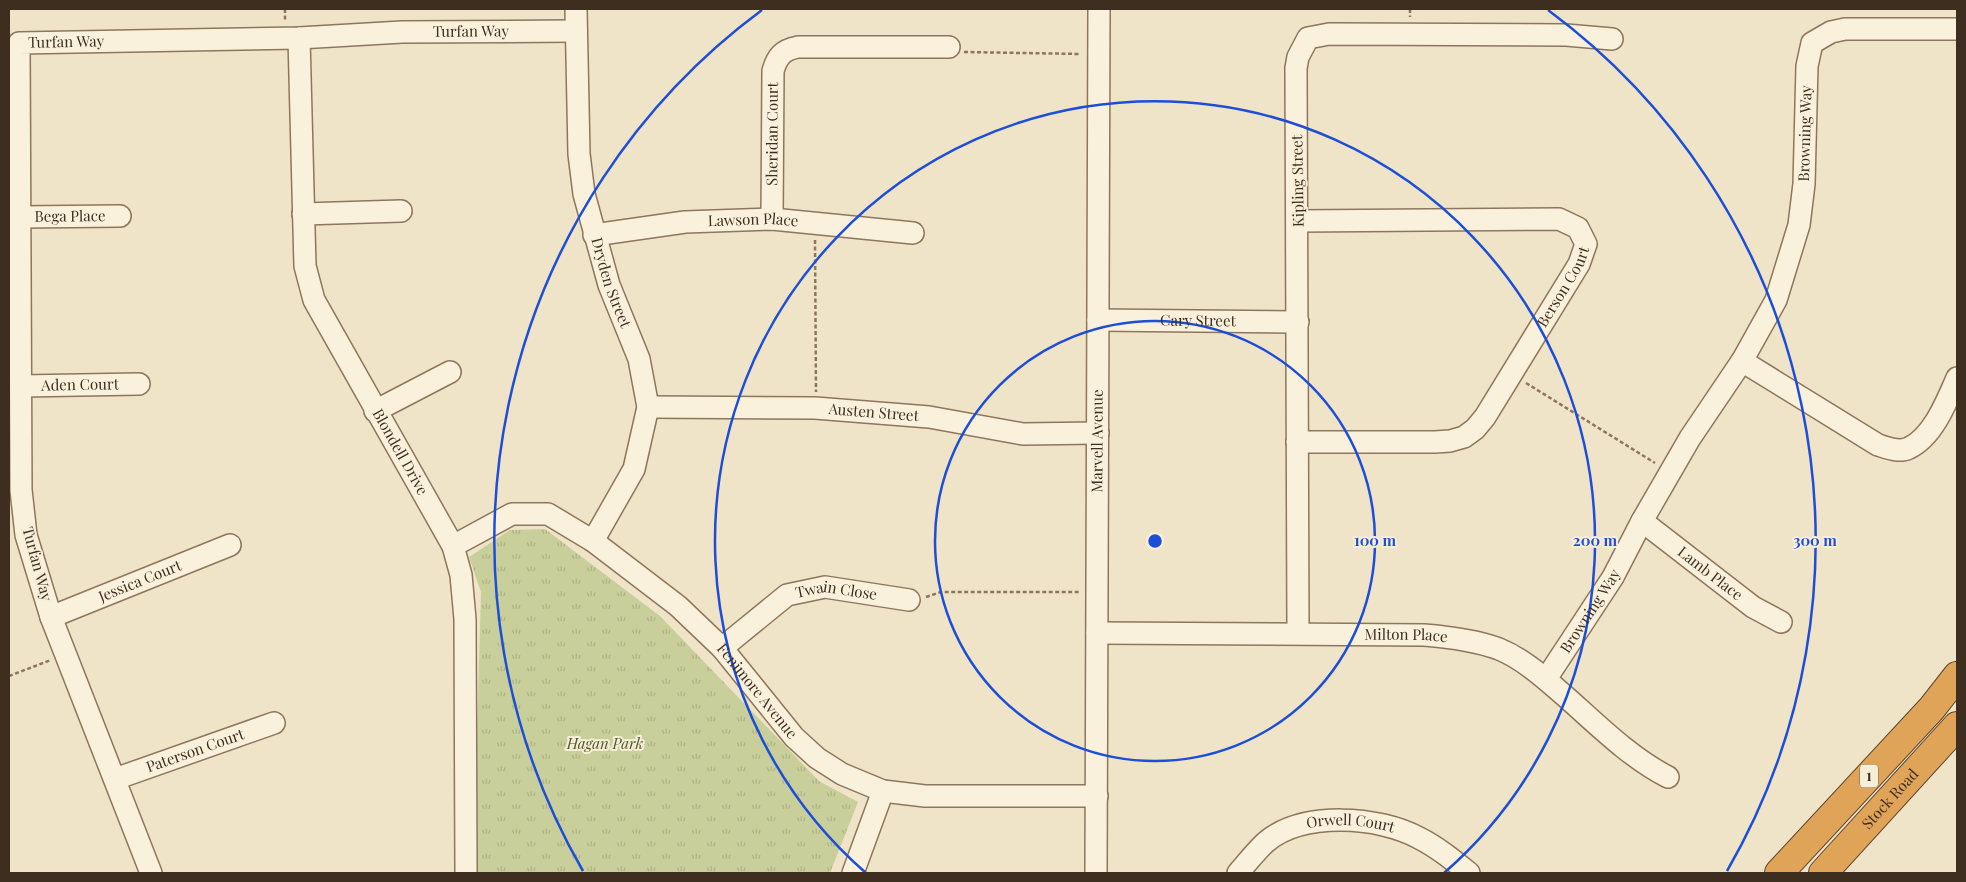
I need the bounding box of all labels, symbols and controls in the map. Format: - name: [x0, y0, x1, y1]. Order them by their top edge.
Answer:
- street label: Turfan Way: [433, 20, 509, 41]
- street label: Turfan Way: [28, 30, 105, 52]
- street label: Sheridan Court: [761, 81, 782, 186]
- street label: Browning Way: [1793, 85, 1816, 182]
- street label: Kipling Street: [1286, 134, 1308, 227]
- street label: Bega Place: [34, 205, 106, 226]
- street label: Lawson Place: [707, 208, 799, 231]
- street label: Dryden Street: [587, 235, 637, 331]
- street label: Berson Court: [1532, 243, 1594, 331]
- street label: Cary Street: [1160, 310, 1237, 330]
- street label: Aden Court: [40, 373, 120, 395]
- street label: Marvell Avenue: [1086, 389, 1107, 493]
- street label: Austen Street: [827, 398, 920, 425]
- street label: Blondell Drive: [369, 405, 433, 498]
- street label: Turfan Way: [18, 524, 58, 603]
- text: 100 m: [1354, 530, 1397, 550]
- text: 200 m: [1573, 530, 1618, 550]
- text: 300 m: [1793, 530, 1837, 550]
- centre of rings: [1146, 532, 1164, 550]
- street label: Lamb Place: [1674, 541, 1747, 604]
- street label: Jessica Court: [94, 554, 185, 606]
- street label: Browning Way: [1555, 565, 1625, 657]
- street label: Twain Close: [793, 576, 879, 604]
- street label: Milton Place: [1364, 624, 1449, 646]
- street label: Fenimore Avenue: [713, 639, 802, 743]
- street label: Paterson Court: [143, 723, 247, 776]
- park label: Hagan Park: [566, 733, 644, 753]
- street label: Stock Road: [1857, 764, 1922, 833]
- road number: 1: [1860, 764, 1878, 788]
- street label: Orwell Court: [1305, 809, 1398, 837]

